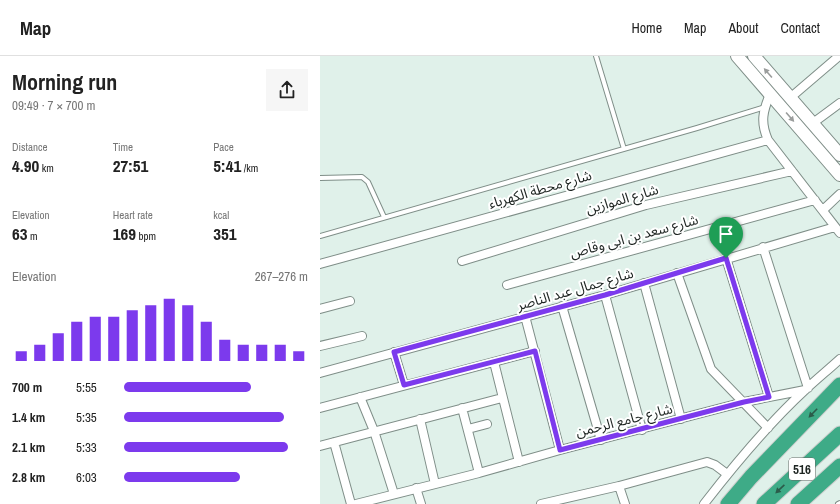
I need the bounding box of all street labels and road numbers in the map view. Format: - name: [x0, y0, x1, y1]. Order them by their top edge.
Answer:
- street label: شارع محطة الكهرباء: [486, 166, 594, 214]
- street label: شارع الموازين: [584, 180, 661, 220]
- street label: شارع سعد بن ابى وقاص: [568, 210, 701, 264]
- street label: شارع جمال عبد الناصر: [514, 264, 636, 316]
- street label: شارع جامع الرحمن: [574, 399, 675, 443]
- road number: 516: [789, 458, 815, 480]

